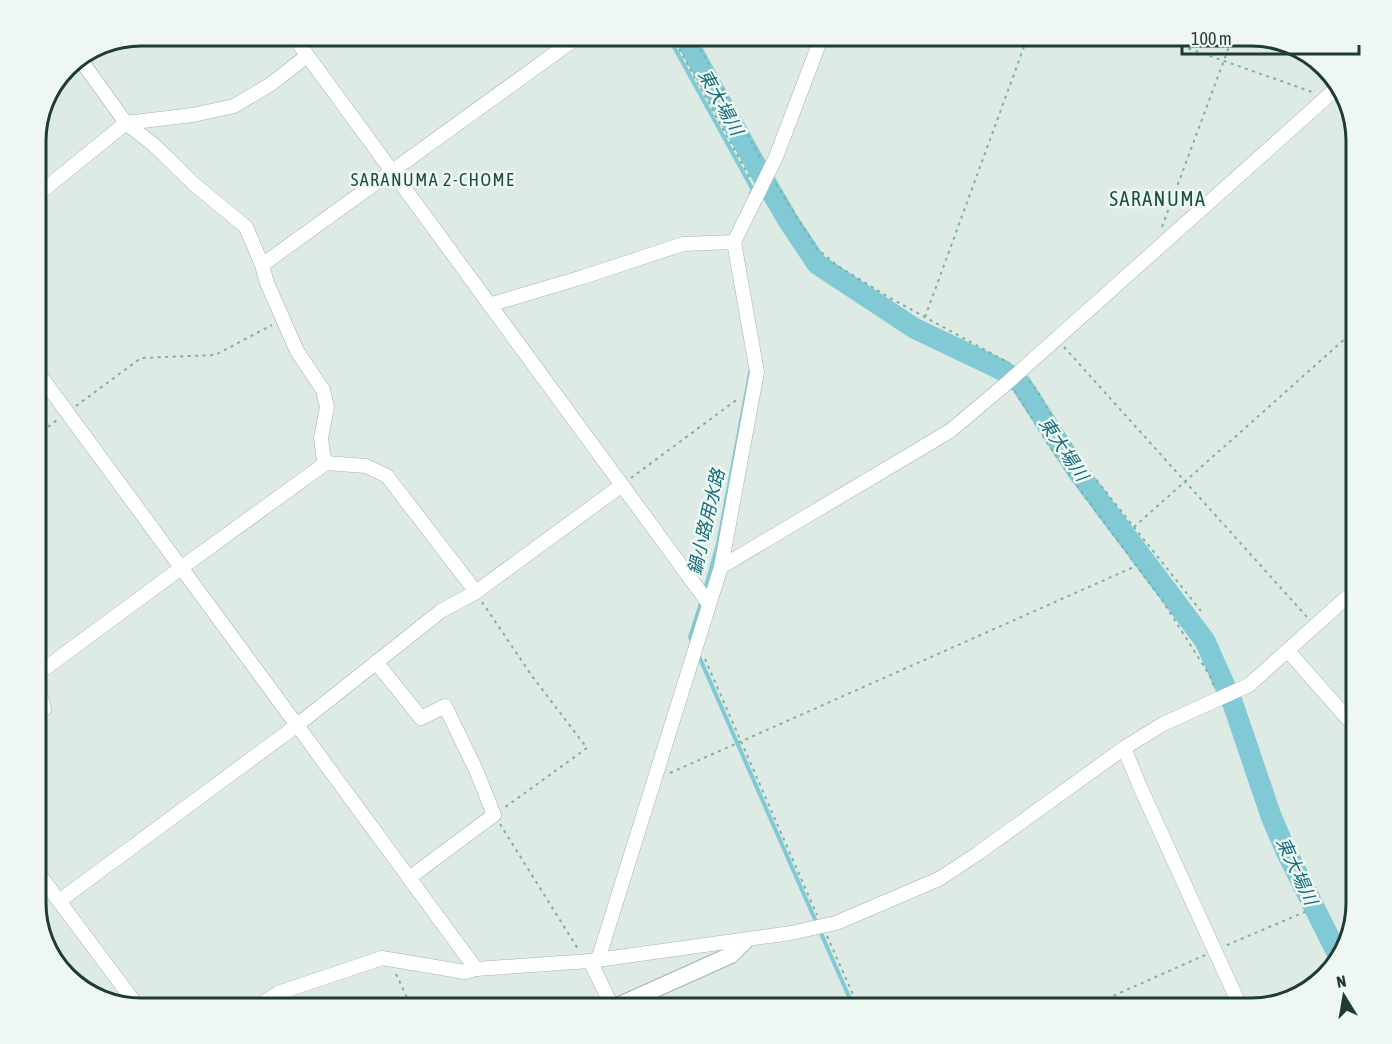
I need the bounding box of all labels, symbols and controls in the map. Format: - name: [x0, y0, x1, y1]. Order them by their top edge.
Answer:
- scale bar: [1182, 18, 1359, 56]
- text: 100 m: [1191, 28, 1232, 49]
- water label: 東大場川: [694, 65, 749, 140]
- district label: SARANUMA 2-CHOME: [351, 169, 515, 190]
- district label: SARANUMA: [1110, 187, 1206, 210]
- water label: 東大場川: [1035, 413, 1094, 486]
- water label: 鍋小路用水路: [684, 465, 729, 577]
- water label: 東大場川: [1272, 834, 1323, 910]
- north arrow: [1314, 966, 1374, 1026]
- text: N: [1335, 972, 1347, 991]

